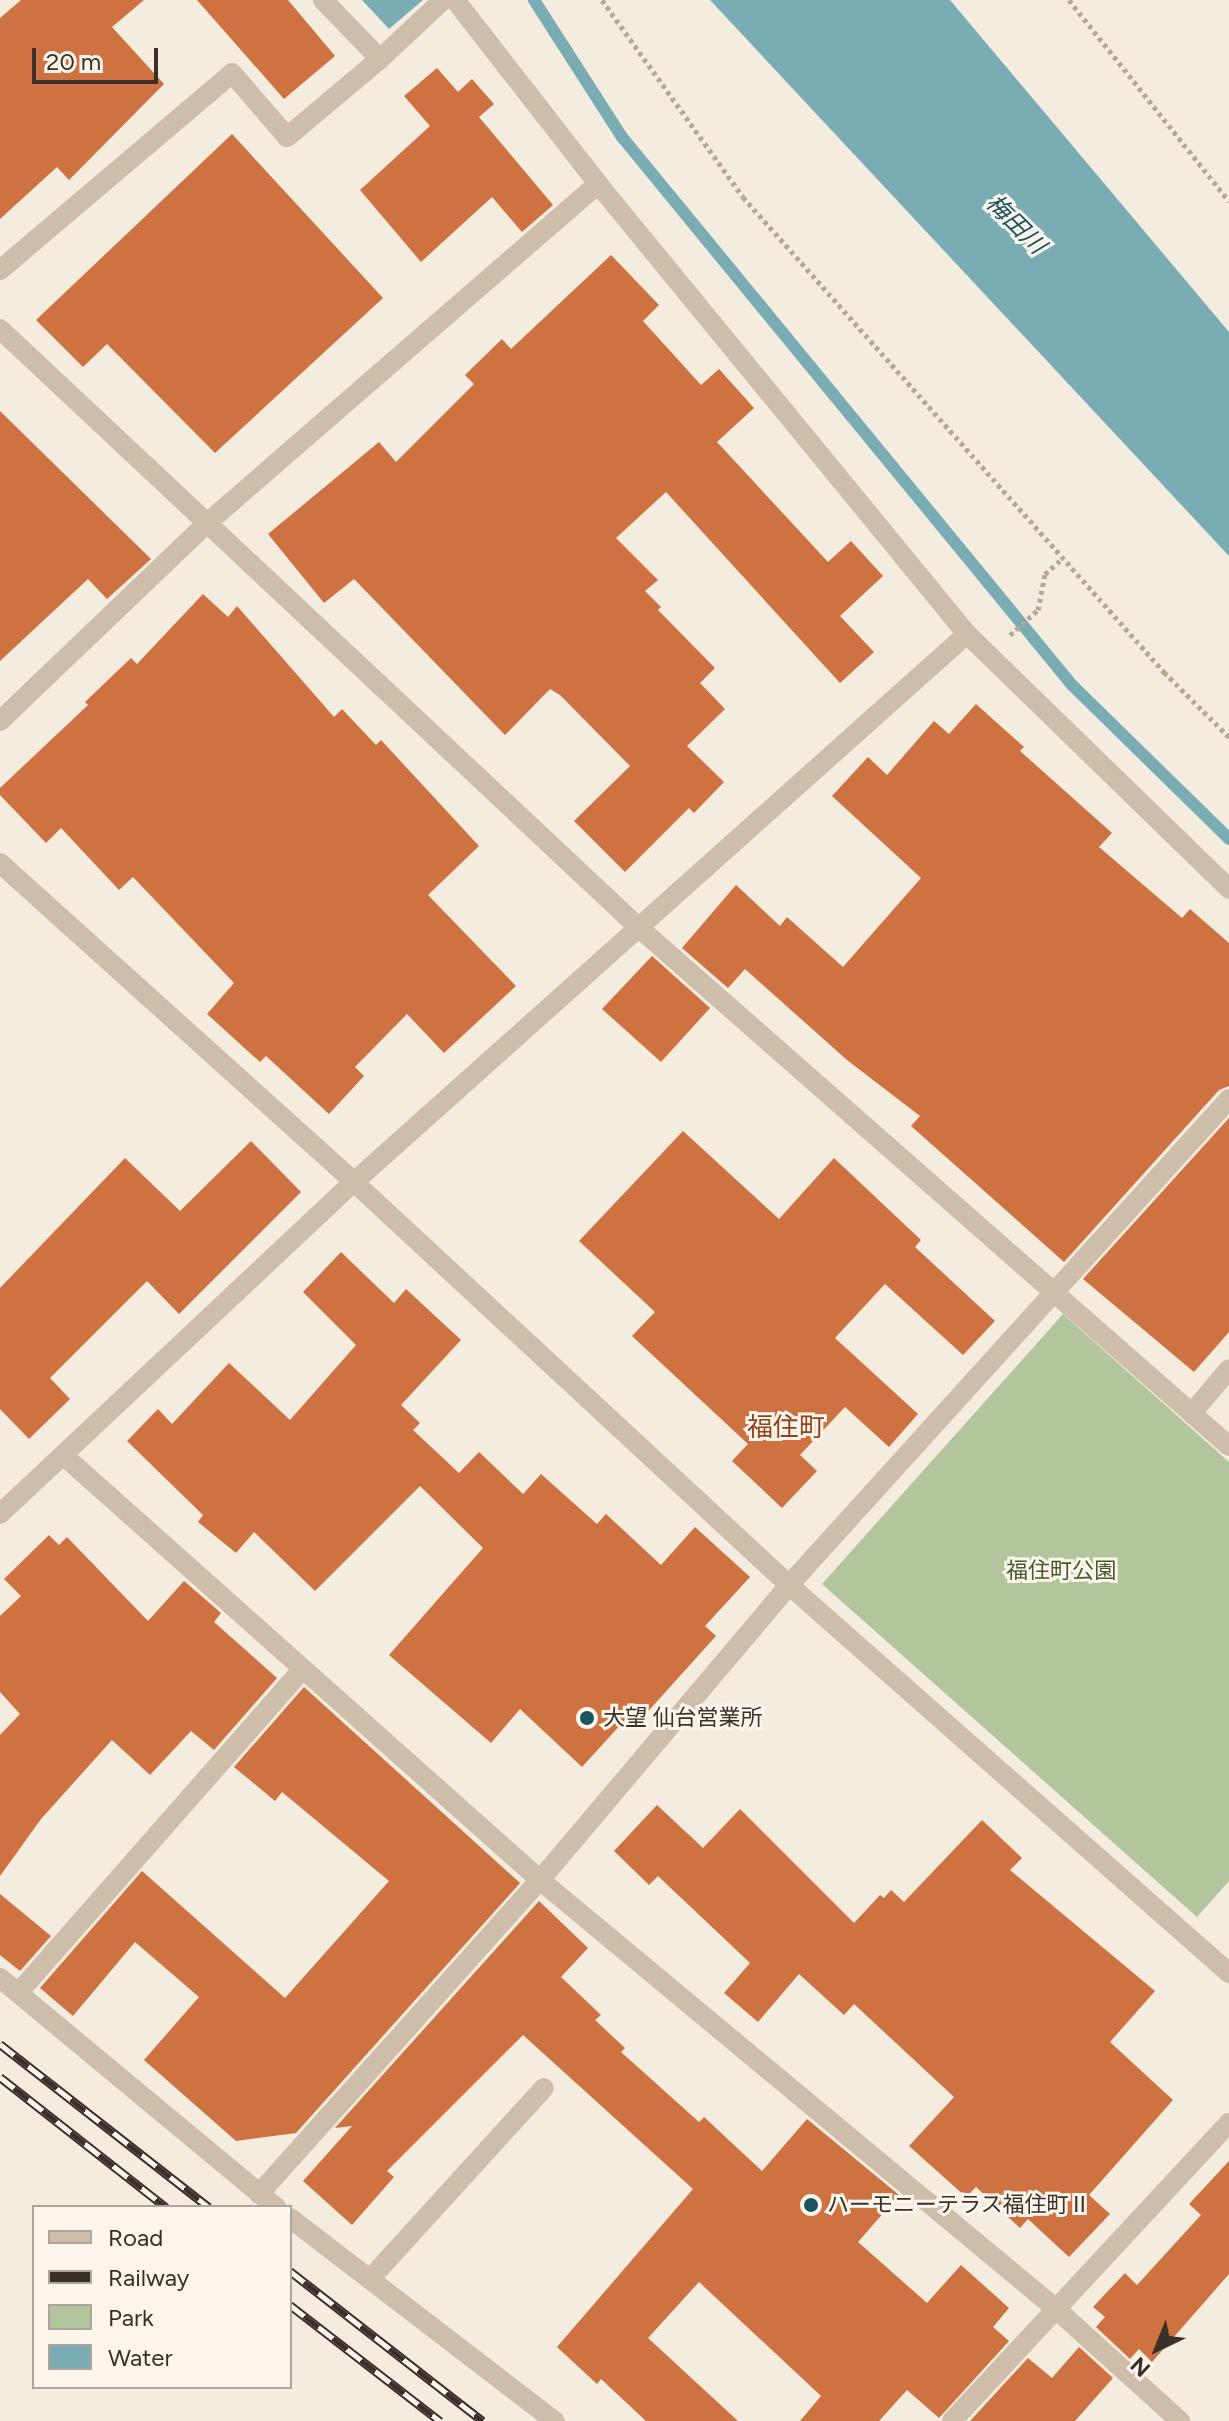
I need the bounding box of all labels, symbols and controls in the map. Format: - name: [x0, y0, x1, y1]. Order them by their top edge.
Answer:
- scale bar: [36, 32, 162, 82]
- text: 20 m: [46, 47, 101, 76]
- water label: 梅田川: [980, 188, 1052, 260]
- district label: 福住町: [747, 1412, 825, 1444]
- park label: 福住町公園: [1006, 1558, 1116, 1584]
- place label: 大望 仙台営業所: [603, 1705, 762, 1731]
- marker: 大望 仙台営業所: [578, 1709, 596, 1727]
- place label: ハーモニーテラス福住町Ⅱ: [827, 2192, 1091, 2218]
- marker: ハーモニーテラス福住町Ⅱ: [802, 2196, 820, 2214]
- legend: [32, 2205, 292, 2389]
- text: Road: [108, 2223, 163, 2252]
- text: Railway: [108, 2263, 189, 2292]
- text: Park: [108, 2303, 154, 2332]
- north arrow: [1117, 2309, 1197, 2389]
- text: Water: [108, 2343, 173, 2372]
- text: N: [1125, 2351, 1156, 2383]

